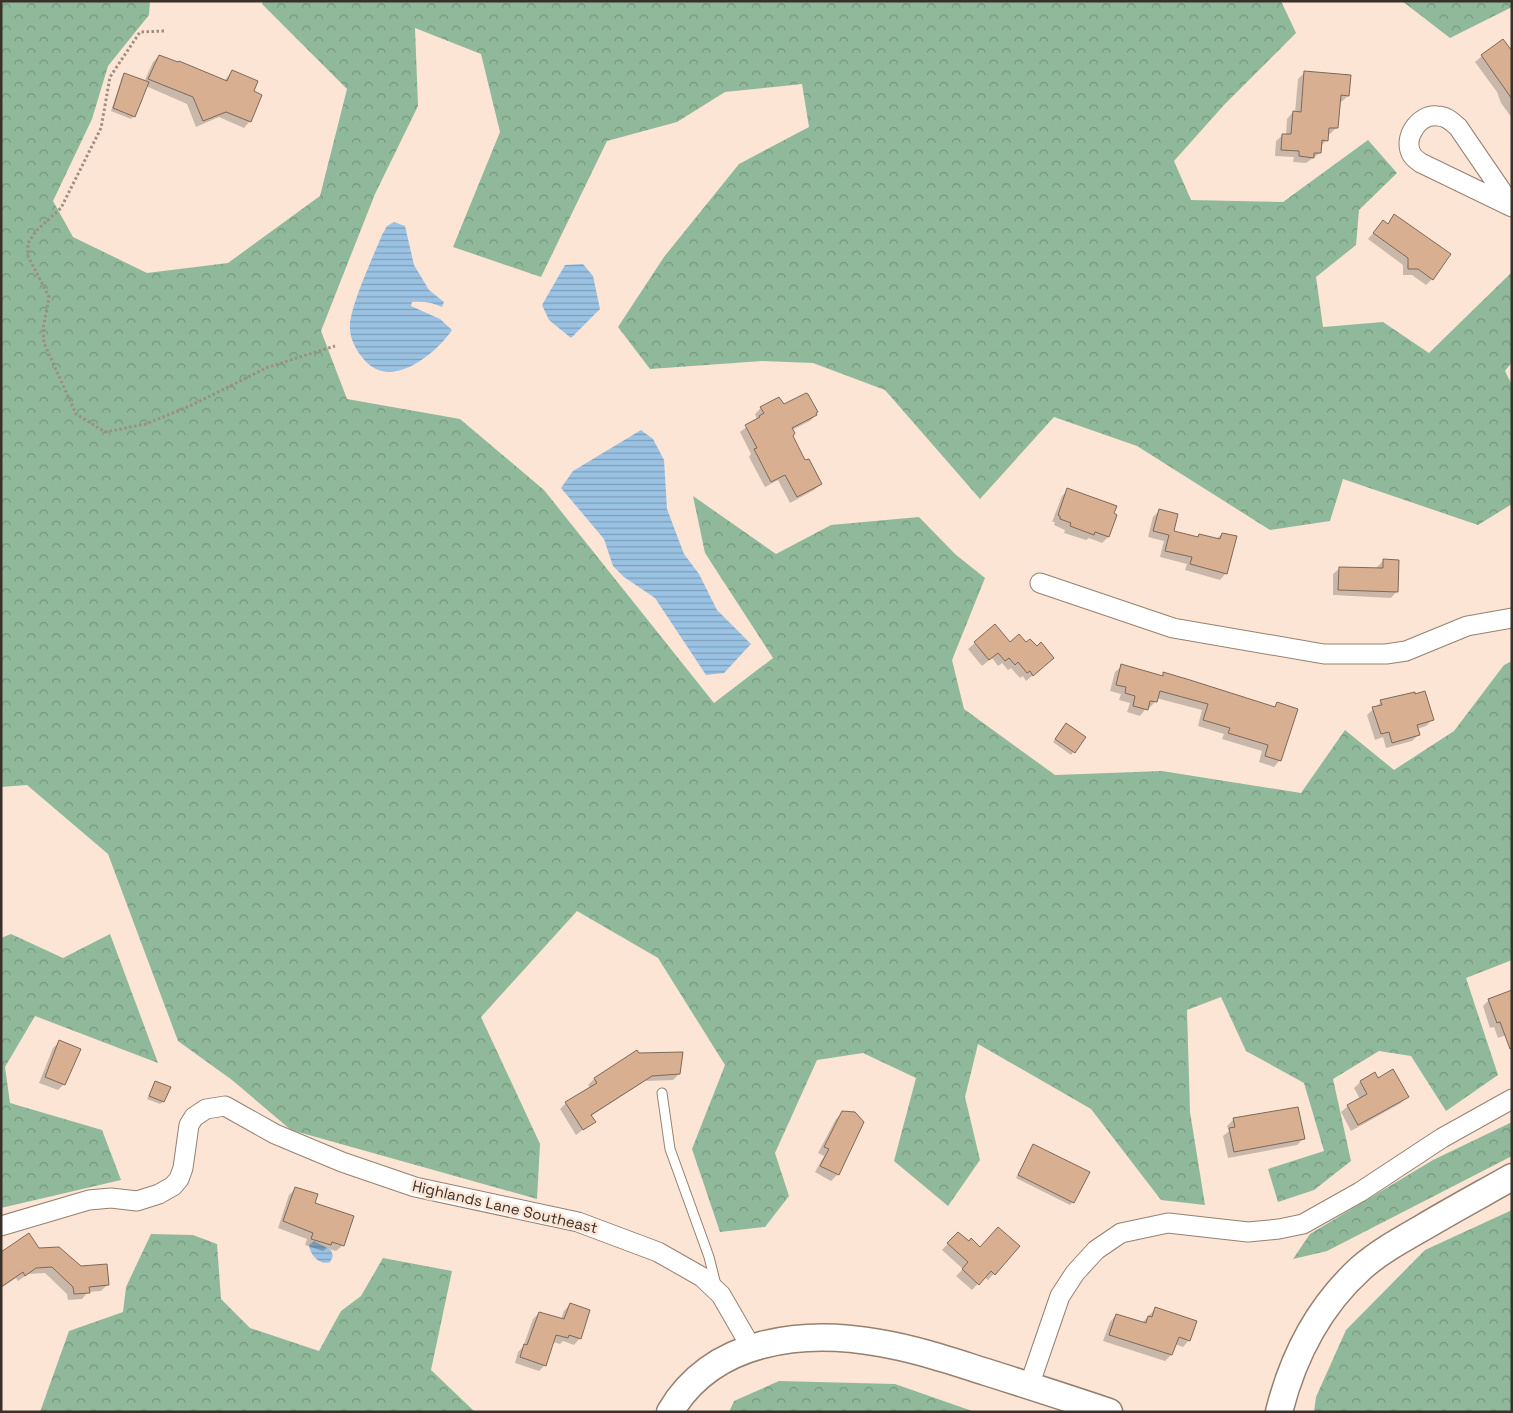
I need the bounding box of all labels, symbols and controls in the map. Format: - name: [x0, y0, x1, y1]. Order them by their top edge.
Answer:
- street label: Highlands Lane Southeast: [411, 1176, 600, 1237]

